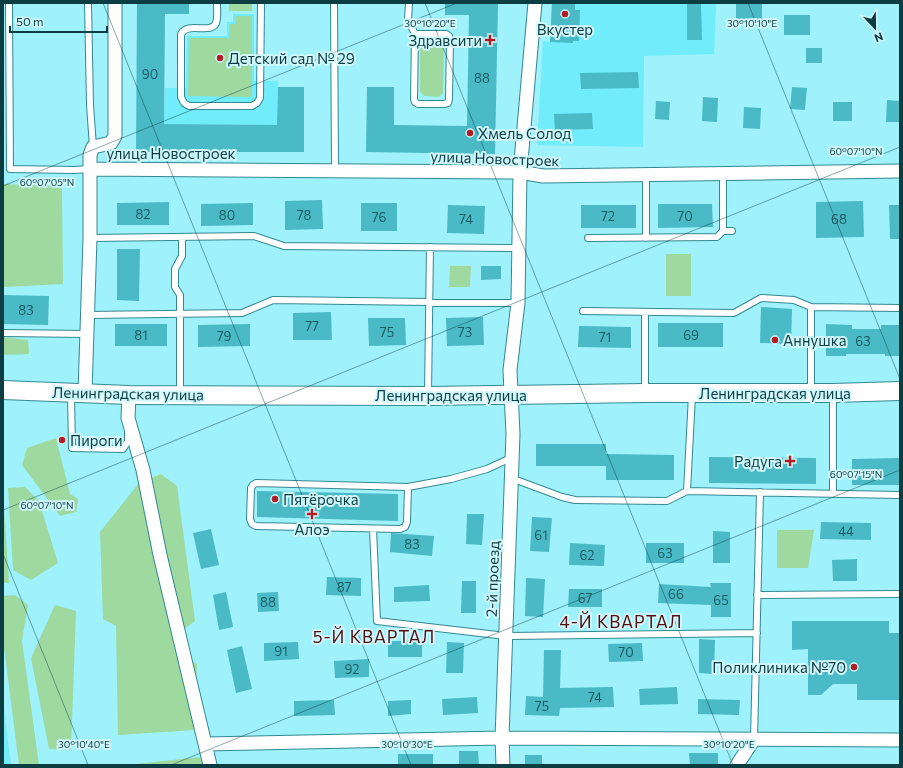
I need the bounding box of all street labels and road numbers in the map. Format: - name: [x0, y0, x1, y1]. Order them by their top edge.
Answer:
- street label: улица Новостроек: [106, 144, 236, 162]
- street label: улица Новостроек: [430, 147, 560, 169]
- street label: Ленинградская улица: [52, 383, 204, 403]
- street label: Ленинградская улица: [699, 384, 851, 402]
- street label: Ленинградская улица: [375, 386, 527, 404]
- street label: 2-й проезд: [482, 540, 502, 617]

